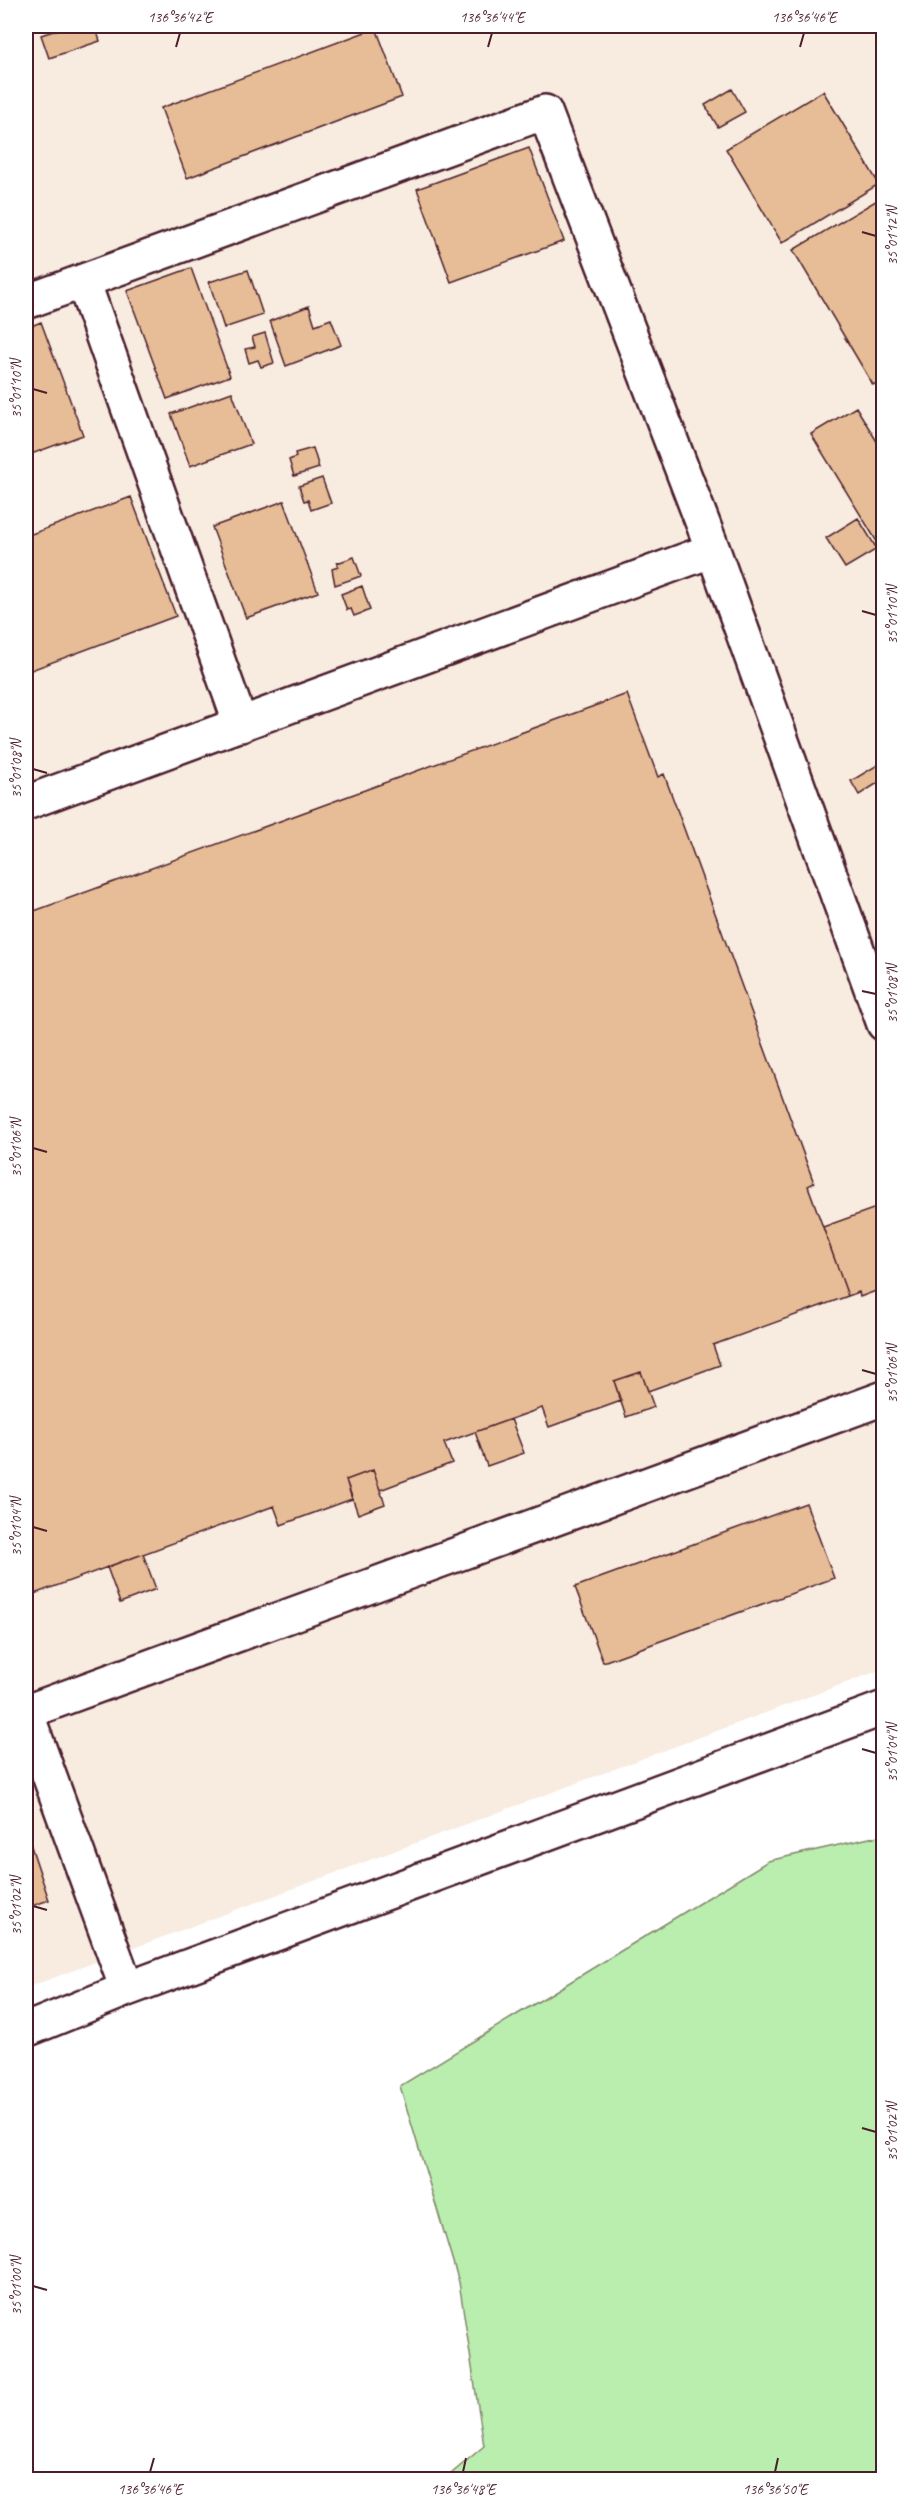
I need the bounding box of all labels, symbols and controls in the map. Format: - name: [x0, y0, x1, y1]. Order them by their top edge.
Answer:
- text: 136°36'42"E: [148, 8, 214, 27]
- text: 136°36'44"E: [460, 8, 526, 27]
- text: 136°36'46"E: [772, 8, 838, 27]
- text: 35°01'12"N: [883, 203, 902, 266]
- text: 35°01'10"N: [7, 356, 26, 419]
- text: 35°01'10"N: [883, 582, 902, 645]
- text: 35°01'08"N: [7, 736, 26, 799]
- text: 35°01'08"N: [883, 961, 902, 1024]
- text: 35°01'06"N: [7, 1115, 26, 1178]
- text: 35°01'06"N: [883, 1341, 902, 1404]
- text: 35°01'04"N: [7, 1494, 26, 1557]
- text: 35°01'04"N: [883, 1720, 902, 1783]
- text: 35°01'02"N: [7, 1873, 26, 1936]
- text: 35°01'02"N: [883, 2099, 902, 2162]
- text: 35°01'00"N: [7, 2253, 26, 2316]
- text: 136°36'46"E: [118, 2480, 184, 2499]
- text: 136°36'48"E: [431, 2480, 497, 2499]
- text: 136°36'50"E: [743, 2480, 809, 2499]

